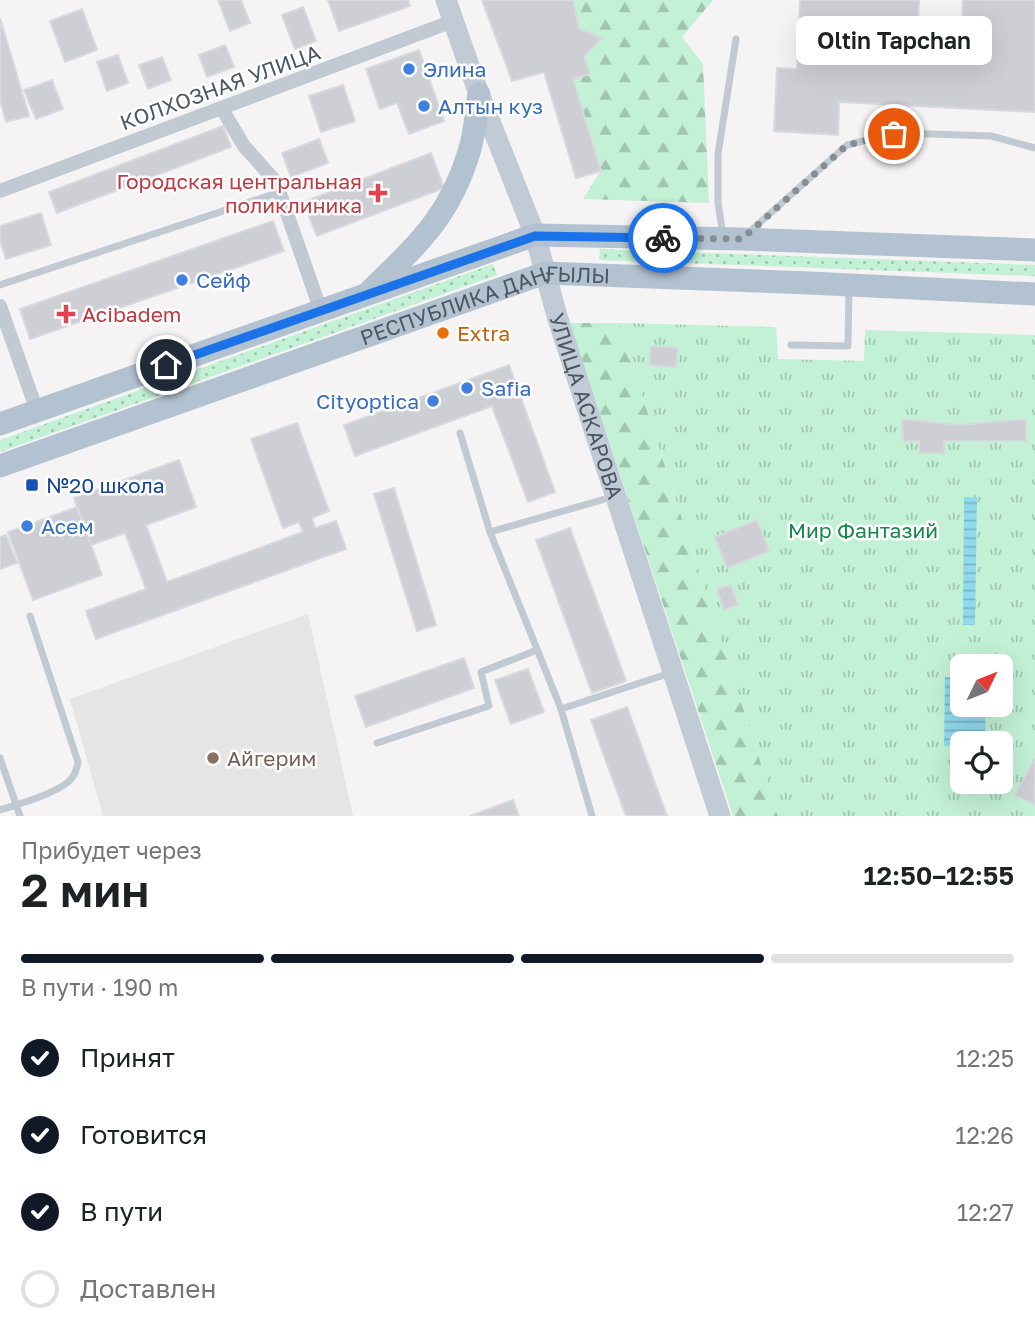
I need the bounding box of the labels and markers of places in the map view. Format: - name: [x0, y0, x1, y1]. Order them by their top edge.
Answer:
- callout: Oltin Tapchan: [796, 15, 992, 64]
- place label: Элина: [423, 56, 486, 82]
- marker: Элина: [401, 61, 417, 77]
- place label: Алтын куз: [438, 93, 543, 119]
- marker: Алтын куз: [416, 98, 432, 114]
- pin: [864, 104, 924, 164]
- place label: Городская центральная поликлиника: [117, 168, 362, 218]
- marker: Городская центральная поликлиника: [368, 183, 388, 203]
- place label: Сейф: [196, 267, 251, 293]
- marker: Сейф: [174, 272, 190, 288]
- place label: Acibadem: [82, 301, 181, 327]
- marker: Acibadem: [56, 304, 76, 324]
- place label: Extra: [457, 320, 510, 346]
- marker: Extra: [435, 325, 451, 341]
- pin: [136, 335, 196, 395]
- place label: Safia: [481, 375, 531, 401]
- marker: Safia: [459, 380, 475, 396]
- place label: Cityoptica: [316, 388, 419, 414]
- marker: Cityoptica: [425, 393, 441, 409]
- place label: №20 школа: [46, 472, 165, 498]
- marker: №20 школа: [24, 477, 40, 493]
- place label: Асем: [41, 513, 94, 539]
- marker: Асем: [19, 518, 35, 534]
- place label: Айгерим: [227, 745, 316, 771]
- marker: Айгерим: [205, 750, 221, 766]

